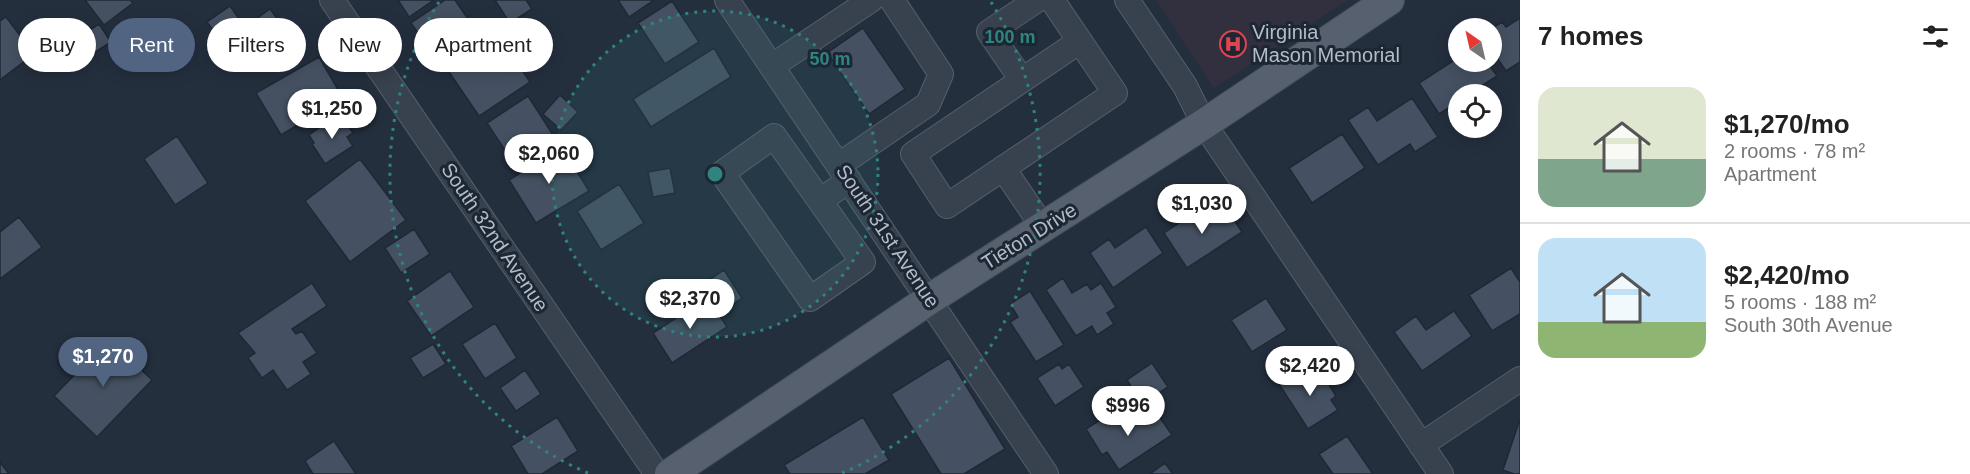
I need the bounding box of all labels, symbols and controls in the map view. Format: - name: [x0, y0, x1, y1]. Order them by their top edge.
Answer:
- chip: Buy: [18, 18, 96, 72]
- chip: Rent: [108, 18, 195, 72]
- chip: Filters: [207, 18, 306, 72]
- chip: New: [318, 18, 402, 72]
- chip: Apartment: [414, 18, 553, 72]
- north arrow: [1448, 18, 1502, 72]
- map controls: [1448, 18, 1502, 138]
- icon: filters: [1919, 20, 1952, 53]
- place label: Virginia Mason Memorial: [1252, 21, 1400, 66]
- text: 7 homes: [1538, 21, 1644, 51]
- text: 100 m: [984, 27, 1036, 47]
- hospital icon: Virginia Mason Memorial: [1218, 29, 1248, 59]
- text: 50 m: [809, 49, 851, 69]
- button: locate: [1448, 84, 1502, 138]
- pin: $1,250: [283, 89, 381, 140]
- text: $1,250: [301, 97, 363, 119]
- text: $1,270/mo: [1724, 109, 1850, 139]
- icon: home: [1586, 111, 1658, 183]
- pin: $2,060: [500, 134, 598, 185]
- text: 2 rooms · 78 m²: [1724, 140, 1865, 162]
- text: $2,060: [518, 142, 580, 164]
- street label: South 32nd Avenue: [437, 159, 553, 315]
- street label: South 31st Avenue: [832, 160, 944, 312]
- text: Apartment: [1724, 163, 1816, 185]
- centre of rings: [705, 164, 725, 184]
- pin: $1,030: [1153, 184, 1251, 235]
- text: $1,030: [1171, 192, 1233, 214]
- street label: Tieton Drive: [978, 198, 1080, 274]
- text: $2,420/mo: [1724, 260, 1850, 290]
- icon: home: [1586, 262, 1658, 334]
- pin: $2,370: [641, 279, 739, 330]
- text: $2,370: [659, 287, 721, 309]
- text: 5 rooms · 188 m²: [1724, 291, 1876, 313]
- text: South 30th Avenue: [1724, 314, 1893, 336]
- pin: $1,270: [54, 337, 152, 388]
- text: $1,270: [72, 345, 134, 367]
- pin: $2,420: [1261, 346, 1359, 397]
- text: $2,420: [1279, 354, 1341, 376]
- pin: $996: [1092, 386, 1164, 437]
- text: $996: [1106, 394, 1150, 416]

